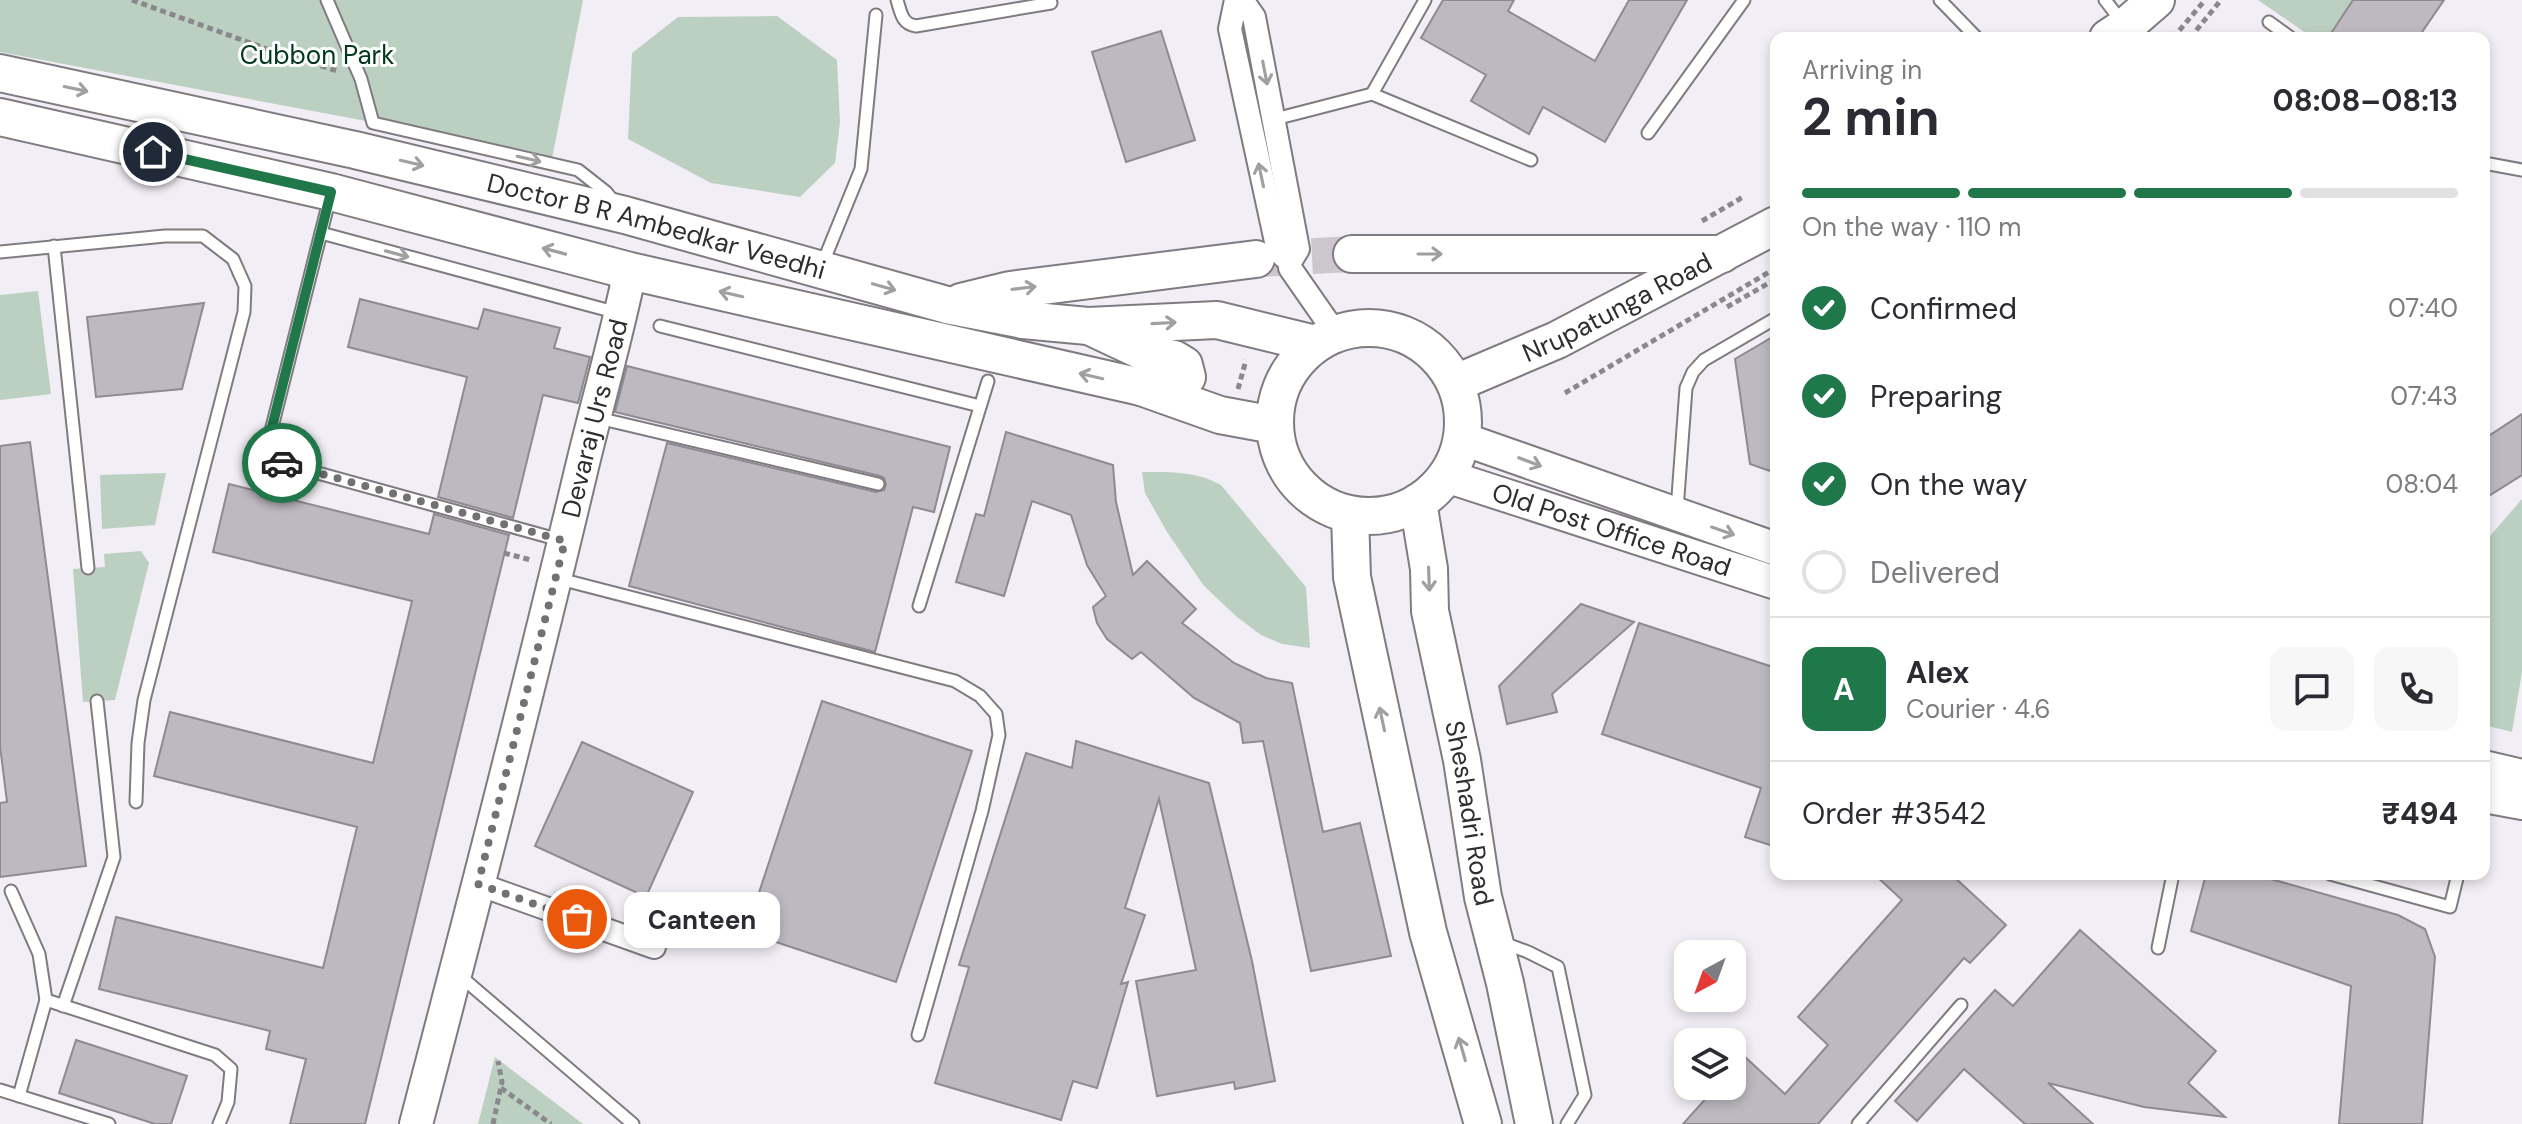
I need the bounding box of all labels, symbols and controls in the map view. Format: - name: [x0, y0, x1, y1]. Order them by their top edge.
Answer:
- park label: Cubbon Park: [240, 38, 394, 72]
- text: Arriving in: [1802, 53, 1922, 87]
- one-way arrow: [1259, 60, 1274, 85]
- text: 08:08–08:13: [2273, 81, 2458, 120]
- one-way arrow: [63, 82, 89, 97]
- text: 2 min: [1802, 83, 1940, 151]
- pin: [119, 118, 187, 186]
- icon: home: [131, 130, 175, 174]
- one-way arrow: [515, 152, 541, 167]
- one-way arrow: [399, 157, 425, 172]
- one-way arrow: [1253, 162, 1268, 188]
- street label: Doctor B R Ambedkar Veedhi: [484, 165, 829, 287]
- text: On the way · 110 m: [1802, 210, 2021, 244]
- one-way arrow: [542, 243, 568, 258]
- street label: Nrupatunga Road: [1517, 245, 1718, 370]
- one-way arrow: [1416, 246, 1443, 262]
- one-way arrow: [383, 247, 409, 262]
- one-way arrow: [871, 281, 897, 296]
- one-way arrow: [1010, 281, 1036, 296]
- one-way arrow: [719, 286, 744, 301]
- icon: check: [1802, 286, 1846, 330]
- text: Confirmed: [1870, 289, 2017, 328]
- text: 07:40: [2388, 291, 2458, 325]
- street label: Devaraj Urs Road: [553, 315, 636, 521]
- one-way arrow: [1150, 315, 1177, 330]
- one-way arrow: [1078, 368, 1104, 383]
- icon: check: [1802, 374, 1846, 418]
- text: Preparing: [1870, 377, 2002, 416]
- text: 07:43: [2390, 379, 2458, 413]
- courier: [242, 423, 322, 503]
- icon: car: [260, 441, 304, 485]
- one-way arrow: [1518, 456, 1542, 470]
- icon: check: [1802, 462, 1846, 506]
- text: On the way: [1870, 465, 2027, 504]
- text: 08:04: [2386, 467, 2458, 501]
- street label: Old Post Office Road: [1488, 475, 1735, 584]
- one-way arrow: [1711, 525, 1736, 540]
- text: Delivered: [1870, 553, 2000, 592]
- one-way arrow: [1422, 565, 1437, 592]
- button: chat: [2270, 647, 2354, 731]
- button: phone: [2374, 647, 2458, 731]
- text: Alex: [1906, 653, 1969, 692]
- text: A: [1833, 670, 1855, 709]
- text: Courier · 4.6: [1906, 692, 2051, 726]
- one-way arrow: [1374, 707, 1389, 733]
- street label: Sheshadri Road: [1437, 718, 1502, 909]
- text: Order #3542: [1802, 794, 1986, 833]
- text: ₹494: [2382, 794, 2458, 833]
- pin: [543, 885, 611, 953]
- callout: Canteen: [625, 891, 781, 947]
- icon: bag: [555, 897, 599, 941]
- text: Canteen: [648, 903, 756, 937]
- north arrow: [1674, 940, 1746, 1012]
- map controls: [1674, 940, 1746, 1100]
- button: layers: [1674, 1028, 1746, 1100]
- one-way arrow: [1454, 1037, 1468, 1062]

